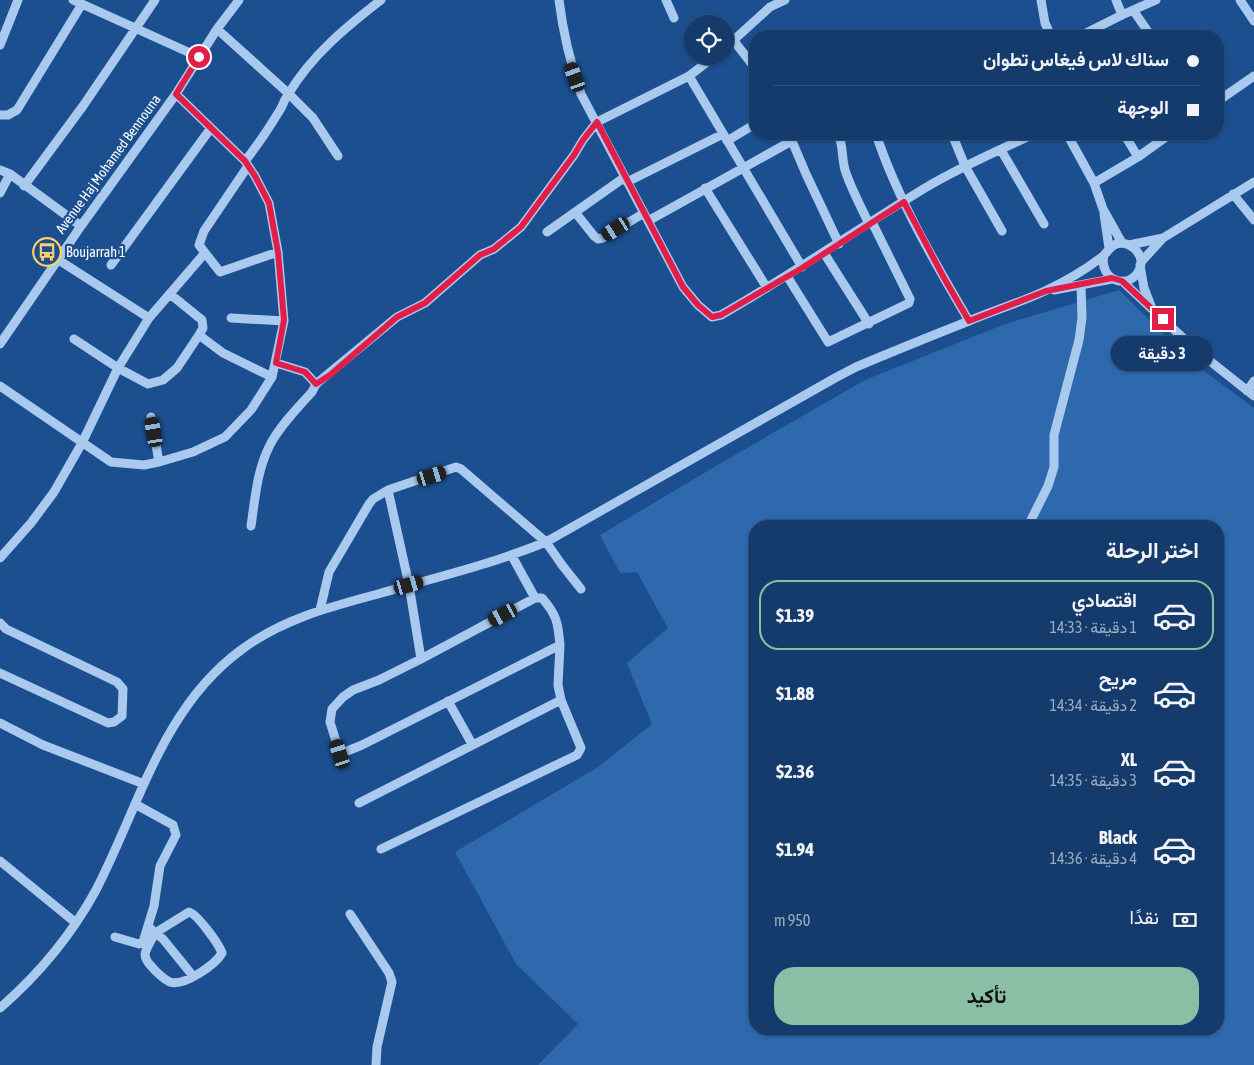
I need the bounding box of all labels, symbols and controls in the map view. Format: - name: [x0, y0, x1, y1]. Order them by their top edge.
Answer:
- map controls: [684, 15, 734, 65]
- button: locate: [684, 15, 734, 65]
- route start: [188, 46, 210, 68]
- text: سناك لاس فيغاس تطوان: [983, 48, 1169, 70]
- car: [562, 60, 587, 94]
- street label: Avenue Haj Mohamed Bennouna: [52, 91, 164, 237]
- text: الوجهة: [1117, 96, 1169, 118]
- car: [599, 215, 632, 243]
- bus stop icon: Boujarrah 1: [32, 237, 62, 267]
- place label: Boujarrah 1: [66, 244, 126, 260]
- route end: [1152, 308, 1174, 330]
- callout: 3 دقيقة: [1112, 336, 1214, 372]
- text: 3 دقيقة: [1138, 344, 1186, 362]
- car: [144, 416, 163, 448]
- car: [415, 464, 448, 488]
- text: اختر الرحلة: [1106, 537, 1199, 563]
- car: [392, 574, 425, 596]
- text: اقتصادي: [1072, 589, 1137, 611]
- icon: car: [1152, 593, 1197, 638]
- car: [486, 601, 519, 629]
- text: $1.39: [776, 604, 814, 626]
- text: 1 دقيقة · 14:33: [1049, 618, 1137, 636]
- text: مريح: [1099, 667, 1137, 689]
- icon: car: [1152, 671, 1197, 716]
- text: $1.88: [776, 682, 814, 704]
- text: 2 دقيقة · 14:34: [1049, 696, 1137, 714]
- car: [328, 737, 351, 771]
- text: XL: [1121, 748, 1137, 770]
- icon: car: [1152, 749, 1197, 794]
- text: $2.36: [776, 760, 814, 782]
- text: 3 دقيقة · 14:35: [1049, 771, 1137, 789]
- text: Black: [1099, 826, 1137, 848]
- icon: car: [1152, 827, 1197, 872]
- text: $1.94: [776, 838, 814, 860]
- text: 4 دقيقة · 14:36: [1049, 849, 1137, 867]
- text: نقدًا: [1130, 906, 1159, 928]
- icon: cash: [1171, 906, 1199, 934]
- text: 950 m: [774, 911, 810, 929]
- button: تأكيد: [774, 967, 1199, 1025]

